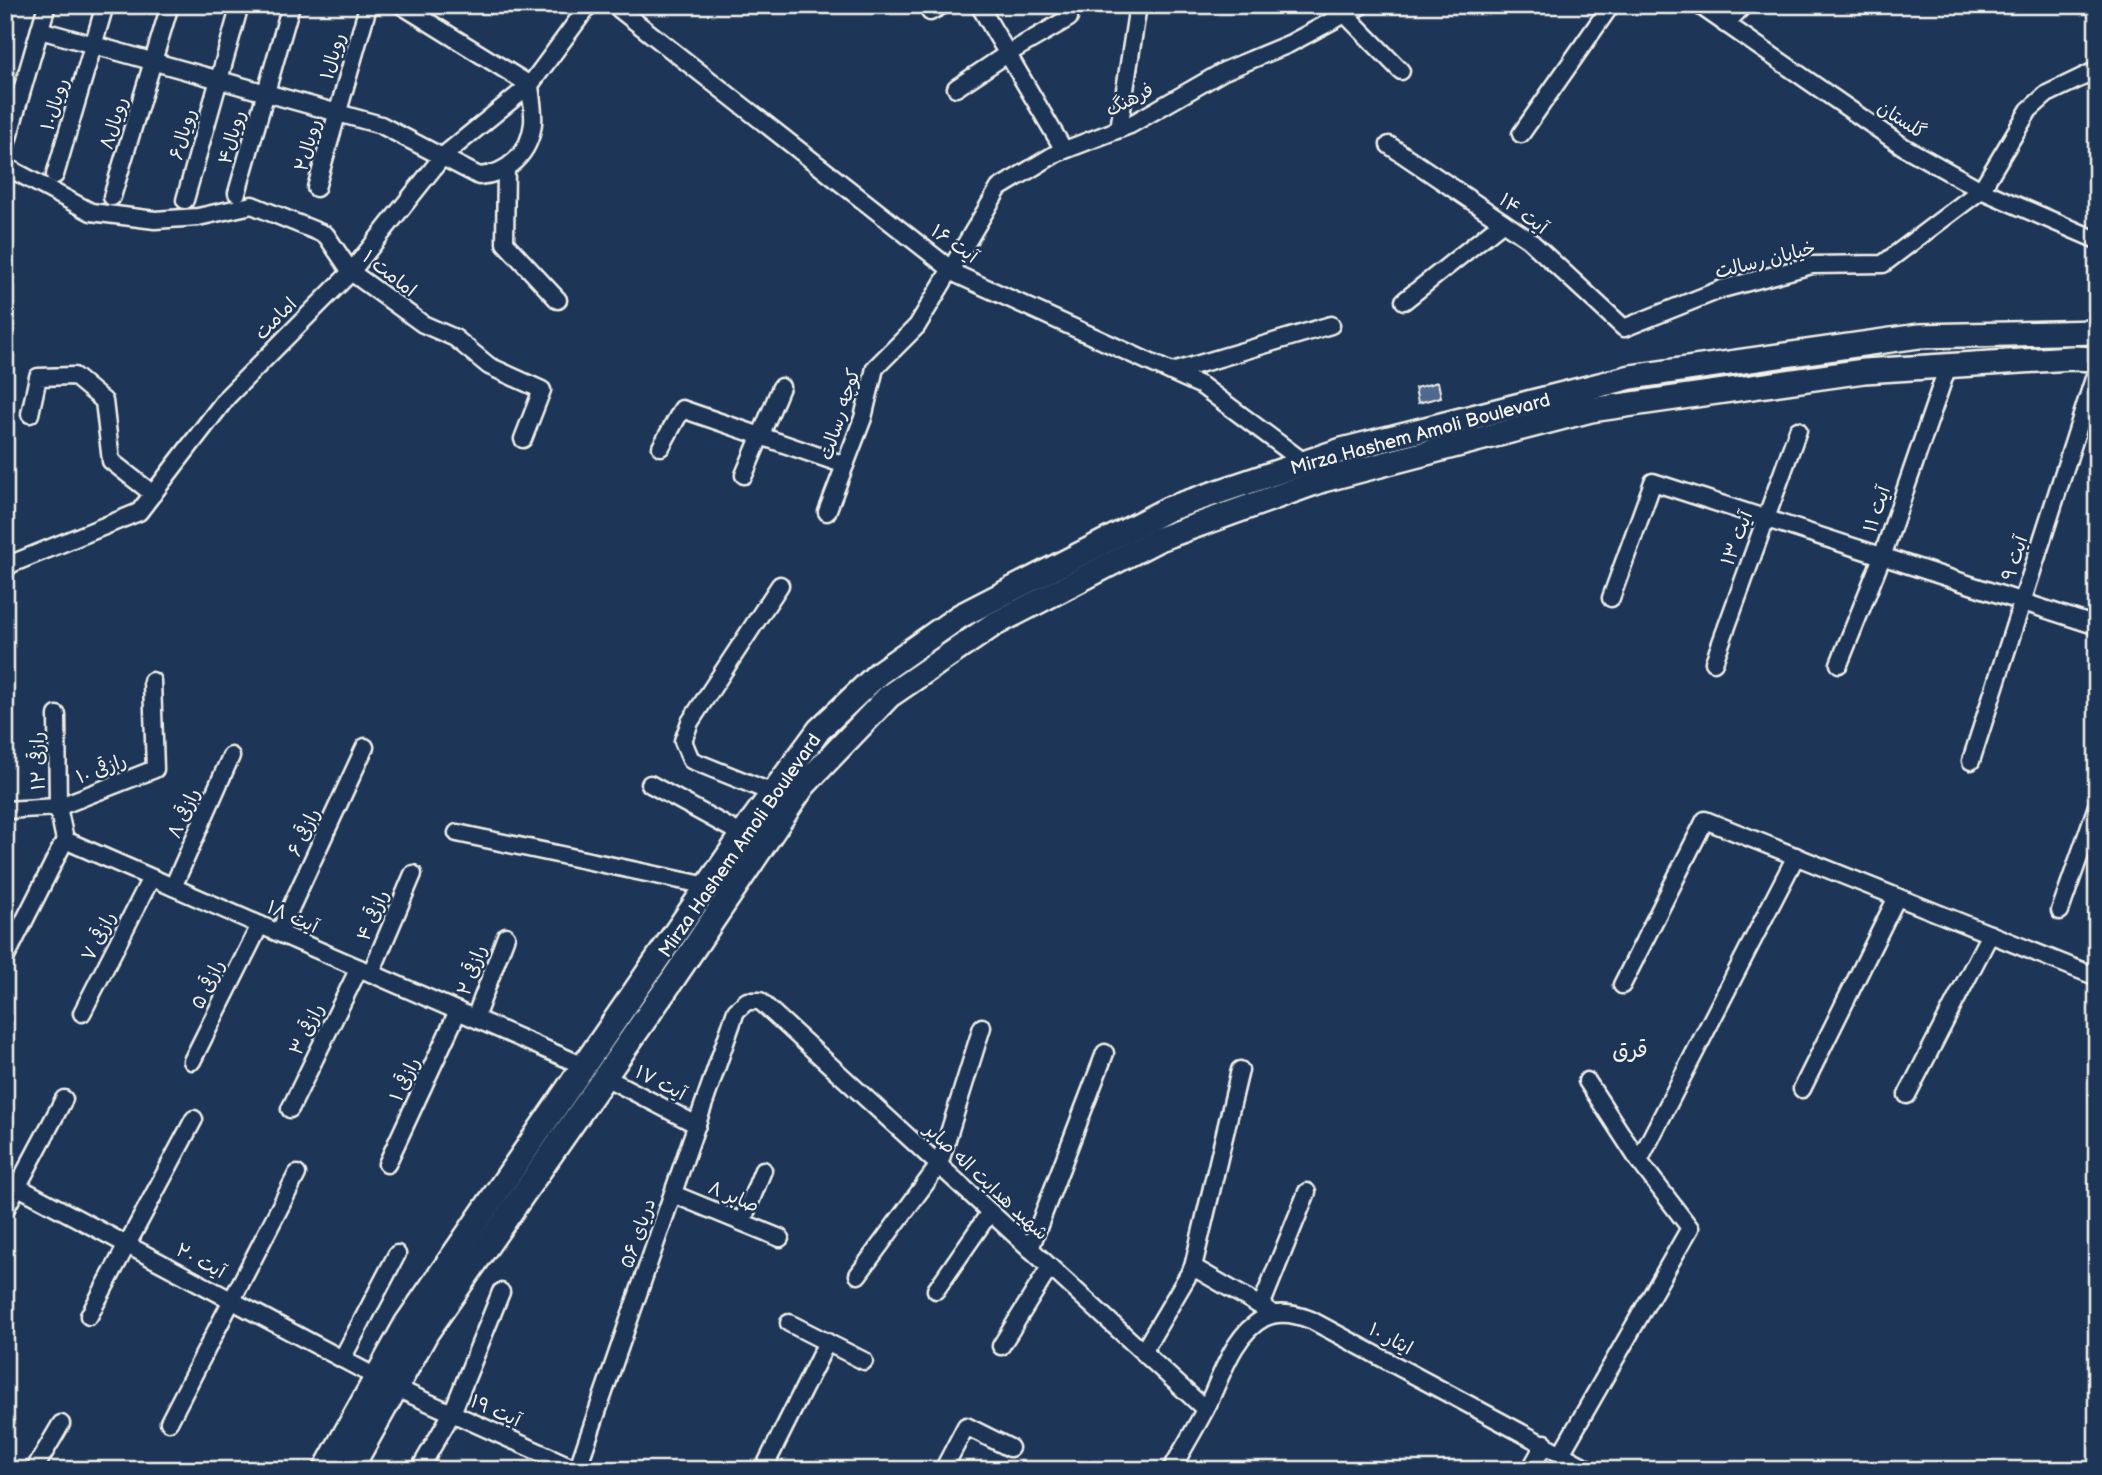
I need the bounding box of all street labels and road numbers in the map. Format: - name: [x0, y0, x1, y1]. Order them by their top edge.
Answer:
- street label: رویال۱: [316, 30, 351, 82]
- street label: رویال۱۰: [37, 75, 74, 133]
- street label: فرهنگ: [1102, 79, 1157, 122]
- street label: رویال۸: [96, 94, 133, 153]
- street label: گلستان: [1873, 96, 1930, 144]
- street label: رویال۶: [165, 106, 202, 163]
- street label: رویال۴: [214, 108, 251, 167]
- street label: رویال۲: [290, 117, 327, 174]
- street label: آيت ۱۴: [1494, 189, 1553, 240]
- street label: آیت ۱۶: [926, 220, 983, 269]
- street label: خیابان رسالت: [1713, 237, 1818, 284]
- street label: امامت ۱: [357, 246, 421, 302]
- street label: امامت: [250, 293, 302, 345]
- street label: کوچه رسالت: [815, 366, 866, 463]
- street label: Mirza Hashem Amoli Boulevard: [1288, 389, 1553, 480]
- street label: آیت ۱۱: [1859, 482, 1896, 536]
- street label: آیت ۱۳: [1717, 507, 1759, 569]
- street label: آیت ۹: [1997, 532, 2034, 584]
- street label: Mirza Hashem Amoli Boulevard: [654, 730, 826, 962]
- street label: رازقی ۱۲: [24, 731, 51, 791]
- street label: رازقی ۱۰: [72, 747, 130, 789]
- street label: رازقی ۸: [161, 784, 206, 842]
- street label: رازقی ۶: [281, 804, 325, 860]
- street label: رازقی ۴: [351, 886, 394, 945]
- street label: آیت ۱۸: [263, 896, 323, 939]
- street label: رازقی ۷: [75, 907, 121, 965]
- street label: رازقی ۲: [451, 942, 492, 999]
- street label: رازقی ۵: [185, 955, 230, 1013]
- street label: رازقی ۳: [283, 999, 330, 1059]
- street label: رازقی ۱: [383, 1053, 425, 1105]
- street label: آیت ۱۷: [631, 1061, 691, 1106]
- street label: شهید هدایت اله صابر: [918, 1117, 1053, 1246]
- street label: صابر ۸: [704, 1176, 762, 1218]
- street label: دریای ۵۶: [616, 1195, 661, 1272]
- street label: آیت ۲۰: [172, 1239, 230, 1284]
- street label: ایثار ۱۰: [1364, 1318, 1416, 1360]
- street label: آیت ۱۹: [467, 1390, 525, 1433]

